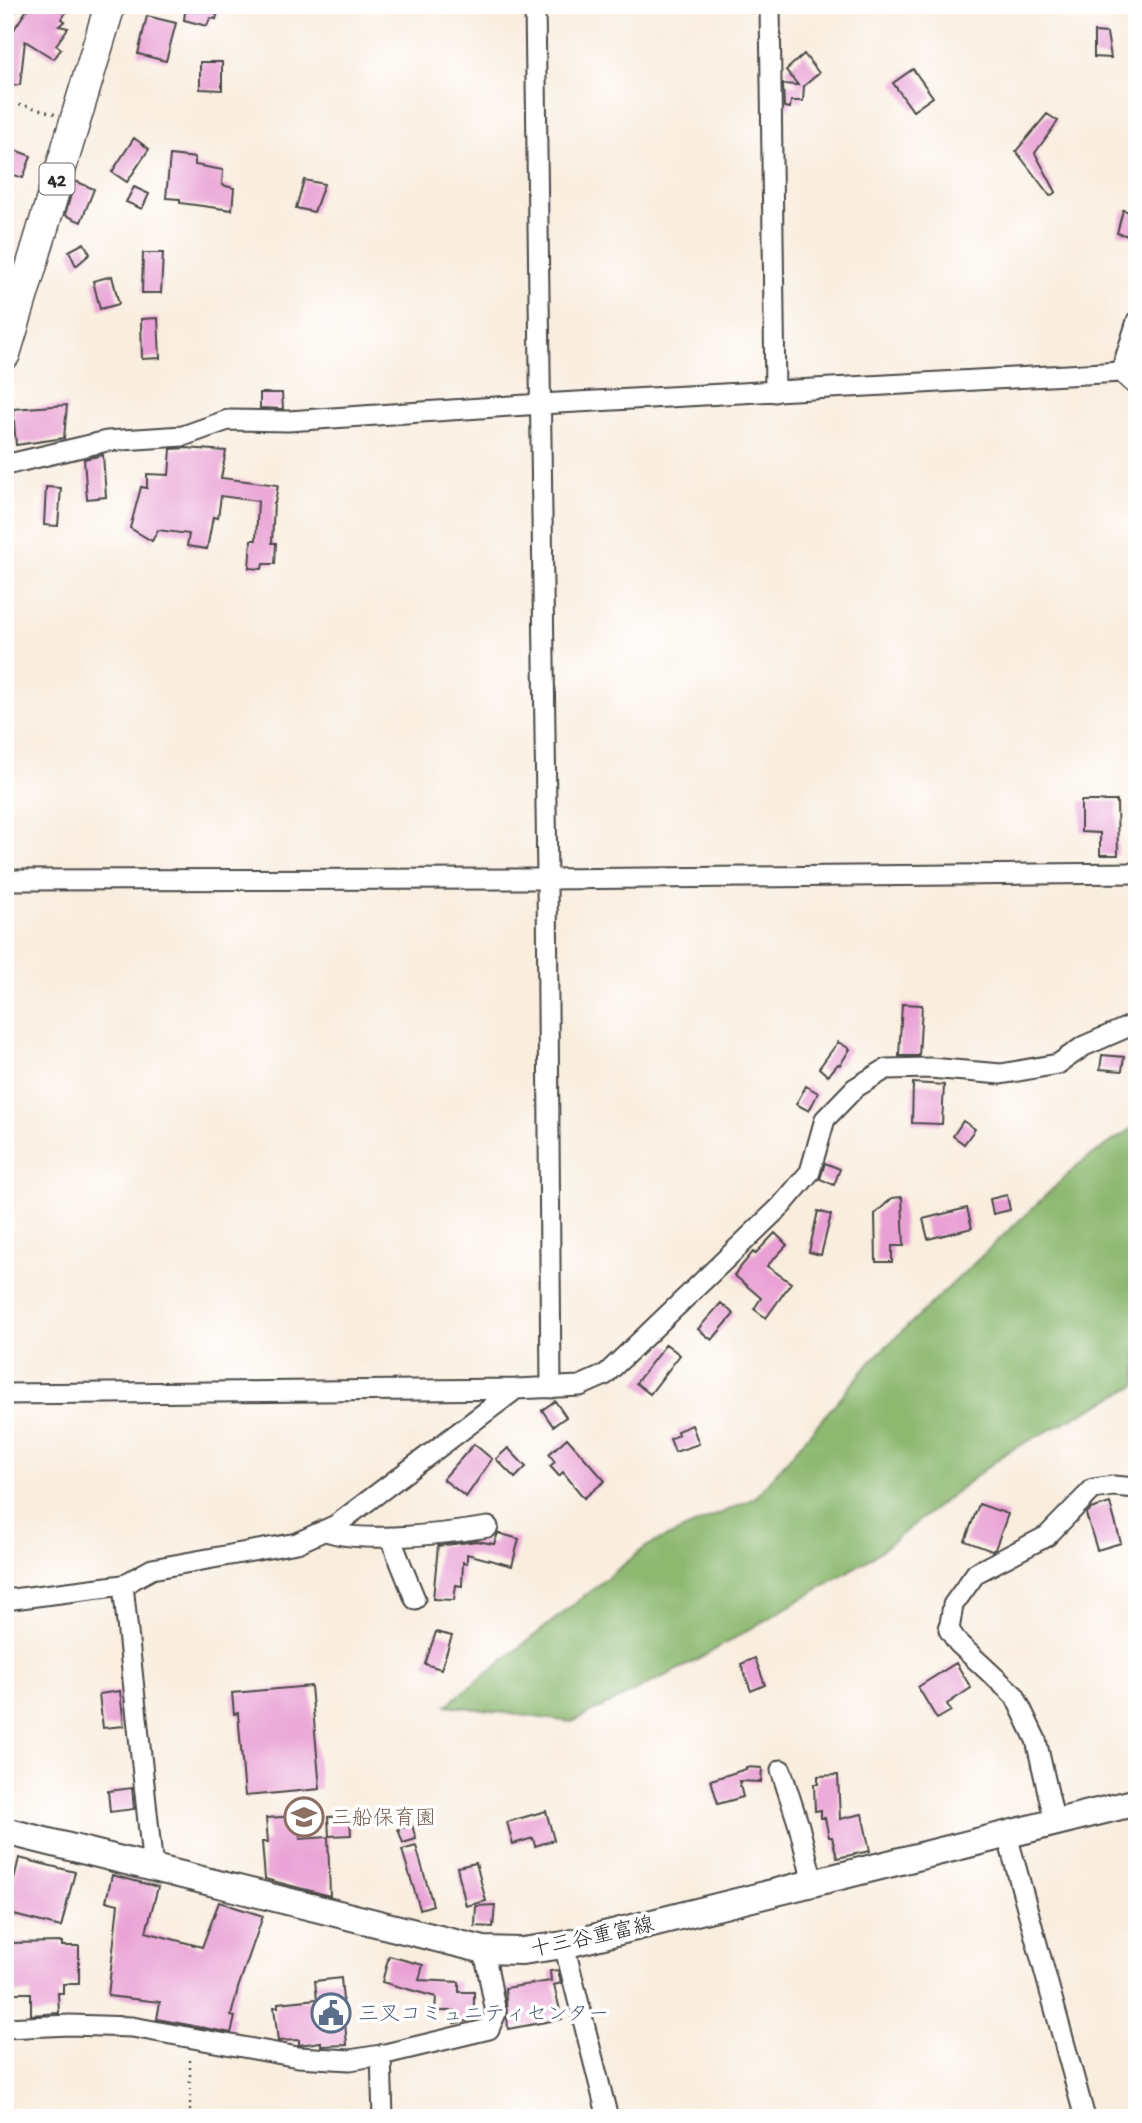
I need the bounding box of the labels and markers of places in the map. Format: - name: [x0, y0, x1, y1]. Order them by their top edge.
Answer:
- school or university icon: 三船保育園: [283, 1796, 325, 1838]
- place label: 三船保育園: [331, 1806, 436, 1833]
- public building icon: 三叉コミュニティセンター: [310, 1992, 352, 2034]
- place label: 三叉コミュニティセンター: [358, 2004, 609, 2029]

